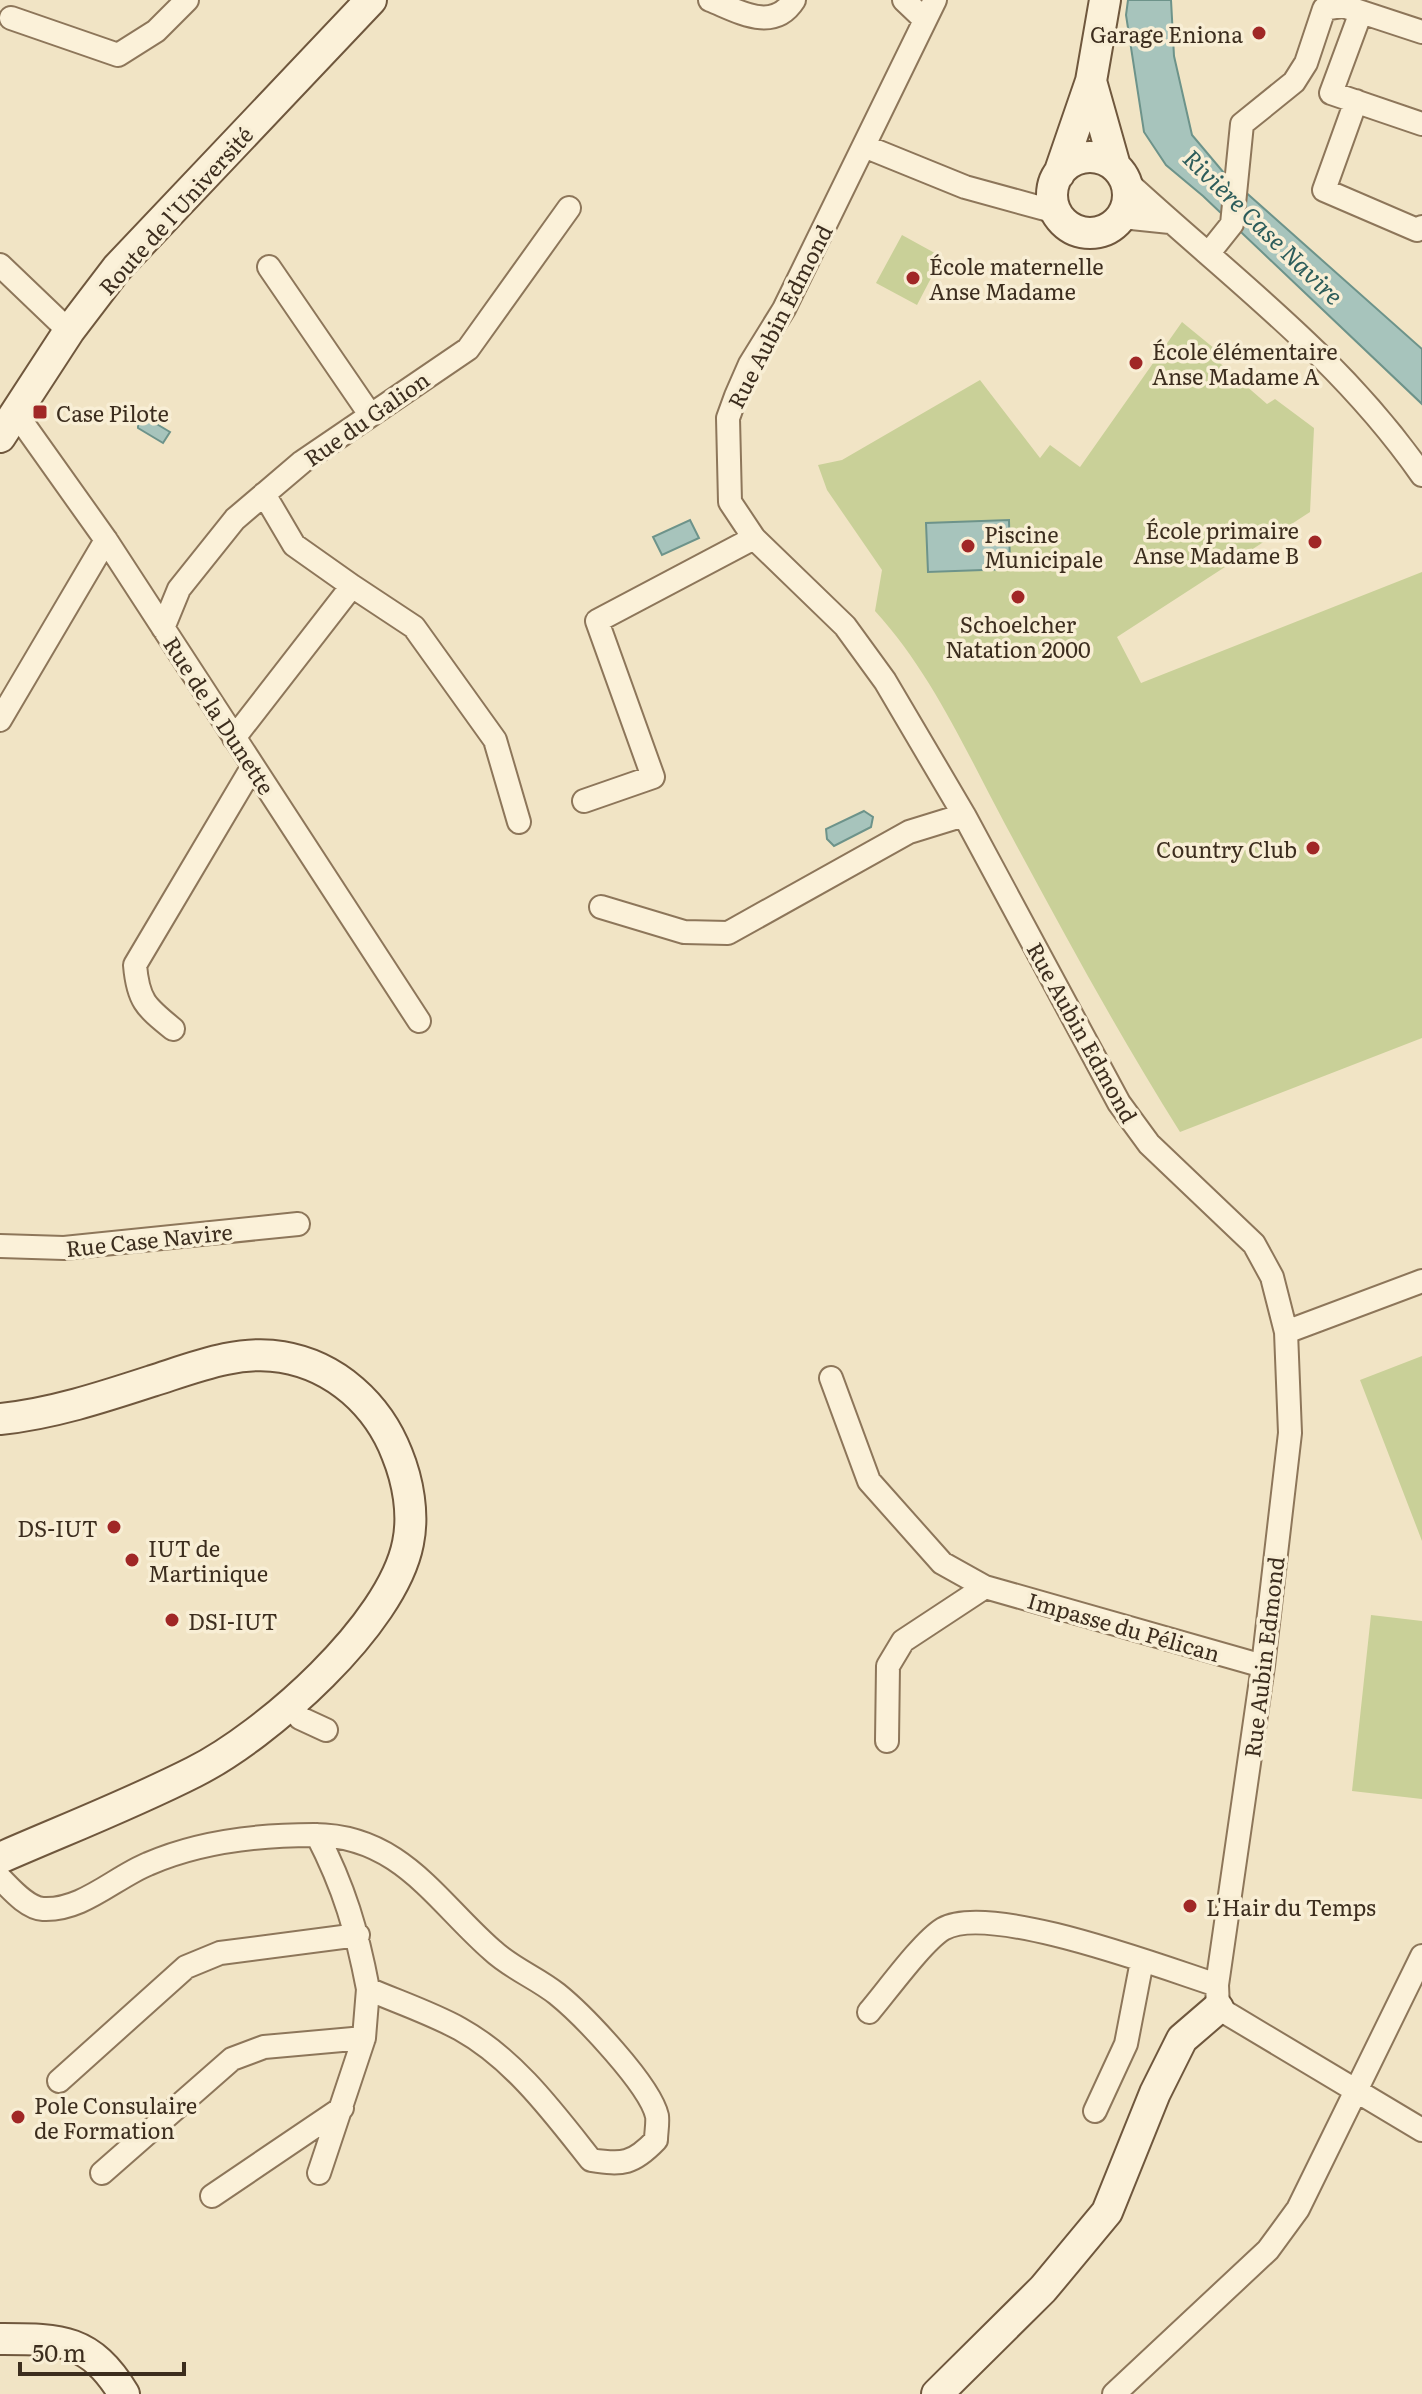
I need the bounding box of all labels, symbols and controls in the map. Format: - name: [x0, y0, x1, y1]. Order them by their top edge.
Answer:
- place label: Garage Eniona: [1090, 17, 1243, 50]
- marker: Garage Eniona: [1250, 24, 1268, 42]
- street label: Route de l'Université: [90, 118, 260, 302]
- water label: Rivière Case Navire: [1176, 140, 1352, 312]
- street label: Rue Aubin Edmond: [718, 218, 840, 414]
- place label: École maternelle Anse Madame: [929, 249, 1104, 307]
- marker: École maternelle Anse Madame: [904, 269, 922, 287]
- place label: École élémentaire Anse Madame A: [1152, 334, 1338, 392]
- marker: École élémentaire Anse Madame A: [1127, 354, 1145, 372]
- street label: Rue du Galion: [297, 362, 435, 474]
- place label: Case Pilote: [56, 396, 169, 429]
- marker: Case Pilote: [31, 403, 49, 421]
- place label: École primaire Anse Madame B: [1133, 513, 1299, 571]
- place label: Piscine Municipale: [984, 517, 1103, 575]
- marker: École primaire Anse Madame B: [1306, 533, 1324, 551]
- marker: Piscine Municipale: [959, 537, 977, 555]
- marker: Schoelcher Natation 2000: [1009, 588, 1027, 606]
- place label: Schoelcher Natation 2000: [945, 607, 1091, 665]
- street label: Rue de la Dunette: [156, 629, 284, 801]
- place label: Country Club: [1156, 832, 1297, 865]
- marker: Country Club: [1304, 839, 1322, 857]
- street label: Rue Aubin Edmond: [1020, 936, 1146, 1128]
- street label: Rue Case Navire: [64, 1214, 234, 1264]
- place label: DS-IUT: [17, 1511, 98, 1544]
- marker: DS-IUT: [105, 1518, 123, 1536]
- place label: IUT de Martinique: [148, 1531, 268, 1589]
- marker: IUT de Martinique: [123, 1551, 141, 1569]
- street label: Rue Aubin Edmond: [1234, 1555, 1292, 1759]
- street label: Impasse du Pélican: [1024, 1583, 1224, 1669]
- place label: DSI-IUT: [188, 1604, 278, 1637]
- marker: DSI-IUT: [163, 1611, 181, 1629]
- place label: L'Hair du Temps: [1206, 1890, 1376, 1923]
- marker: L'Hair du Temps: [1181, 1897, 1199, 1915]
- place label: Pole Consulaire de Formation: [34, 2088, 197, 2146]
- marker: Pole Consulaire de Formation: [9, 2108, 27, 2126]
- scale bar: [20, 2326, 184, 2376]
- text: 50 m: [32, 2334, 86, 2369]

